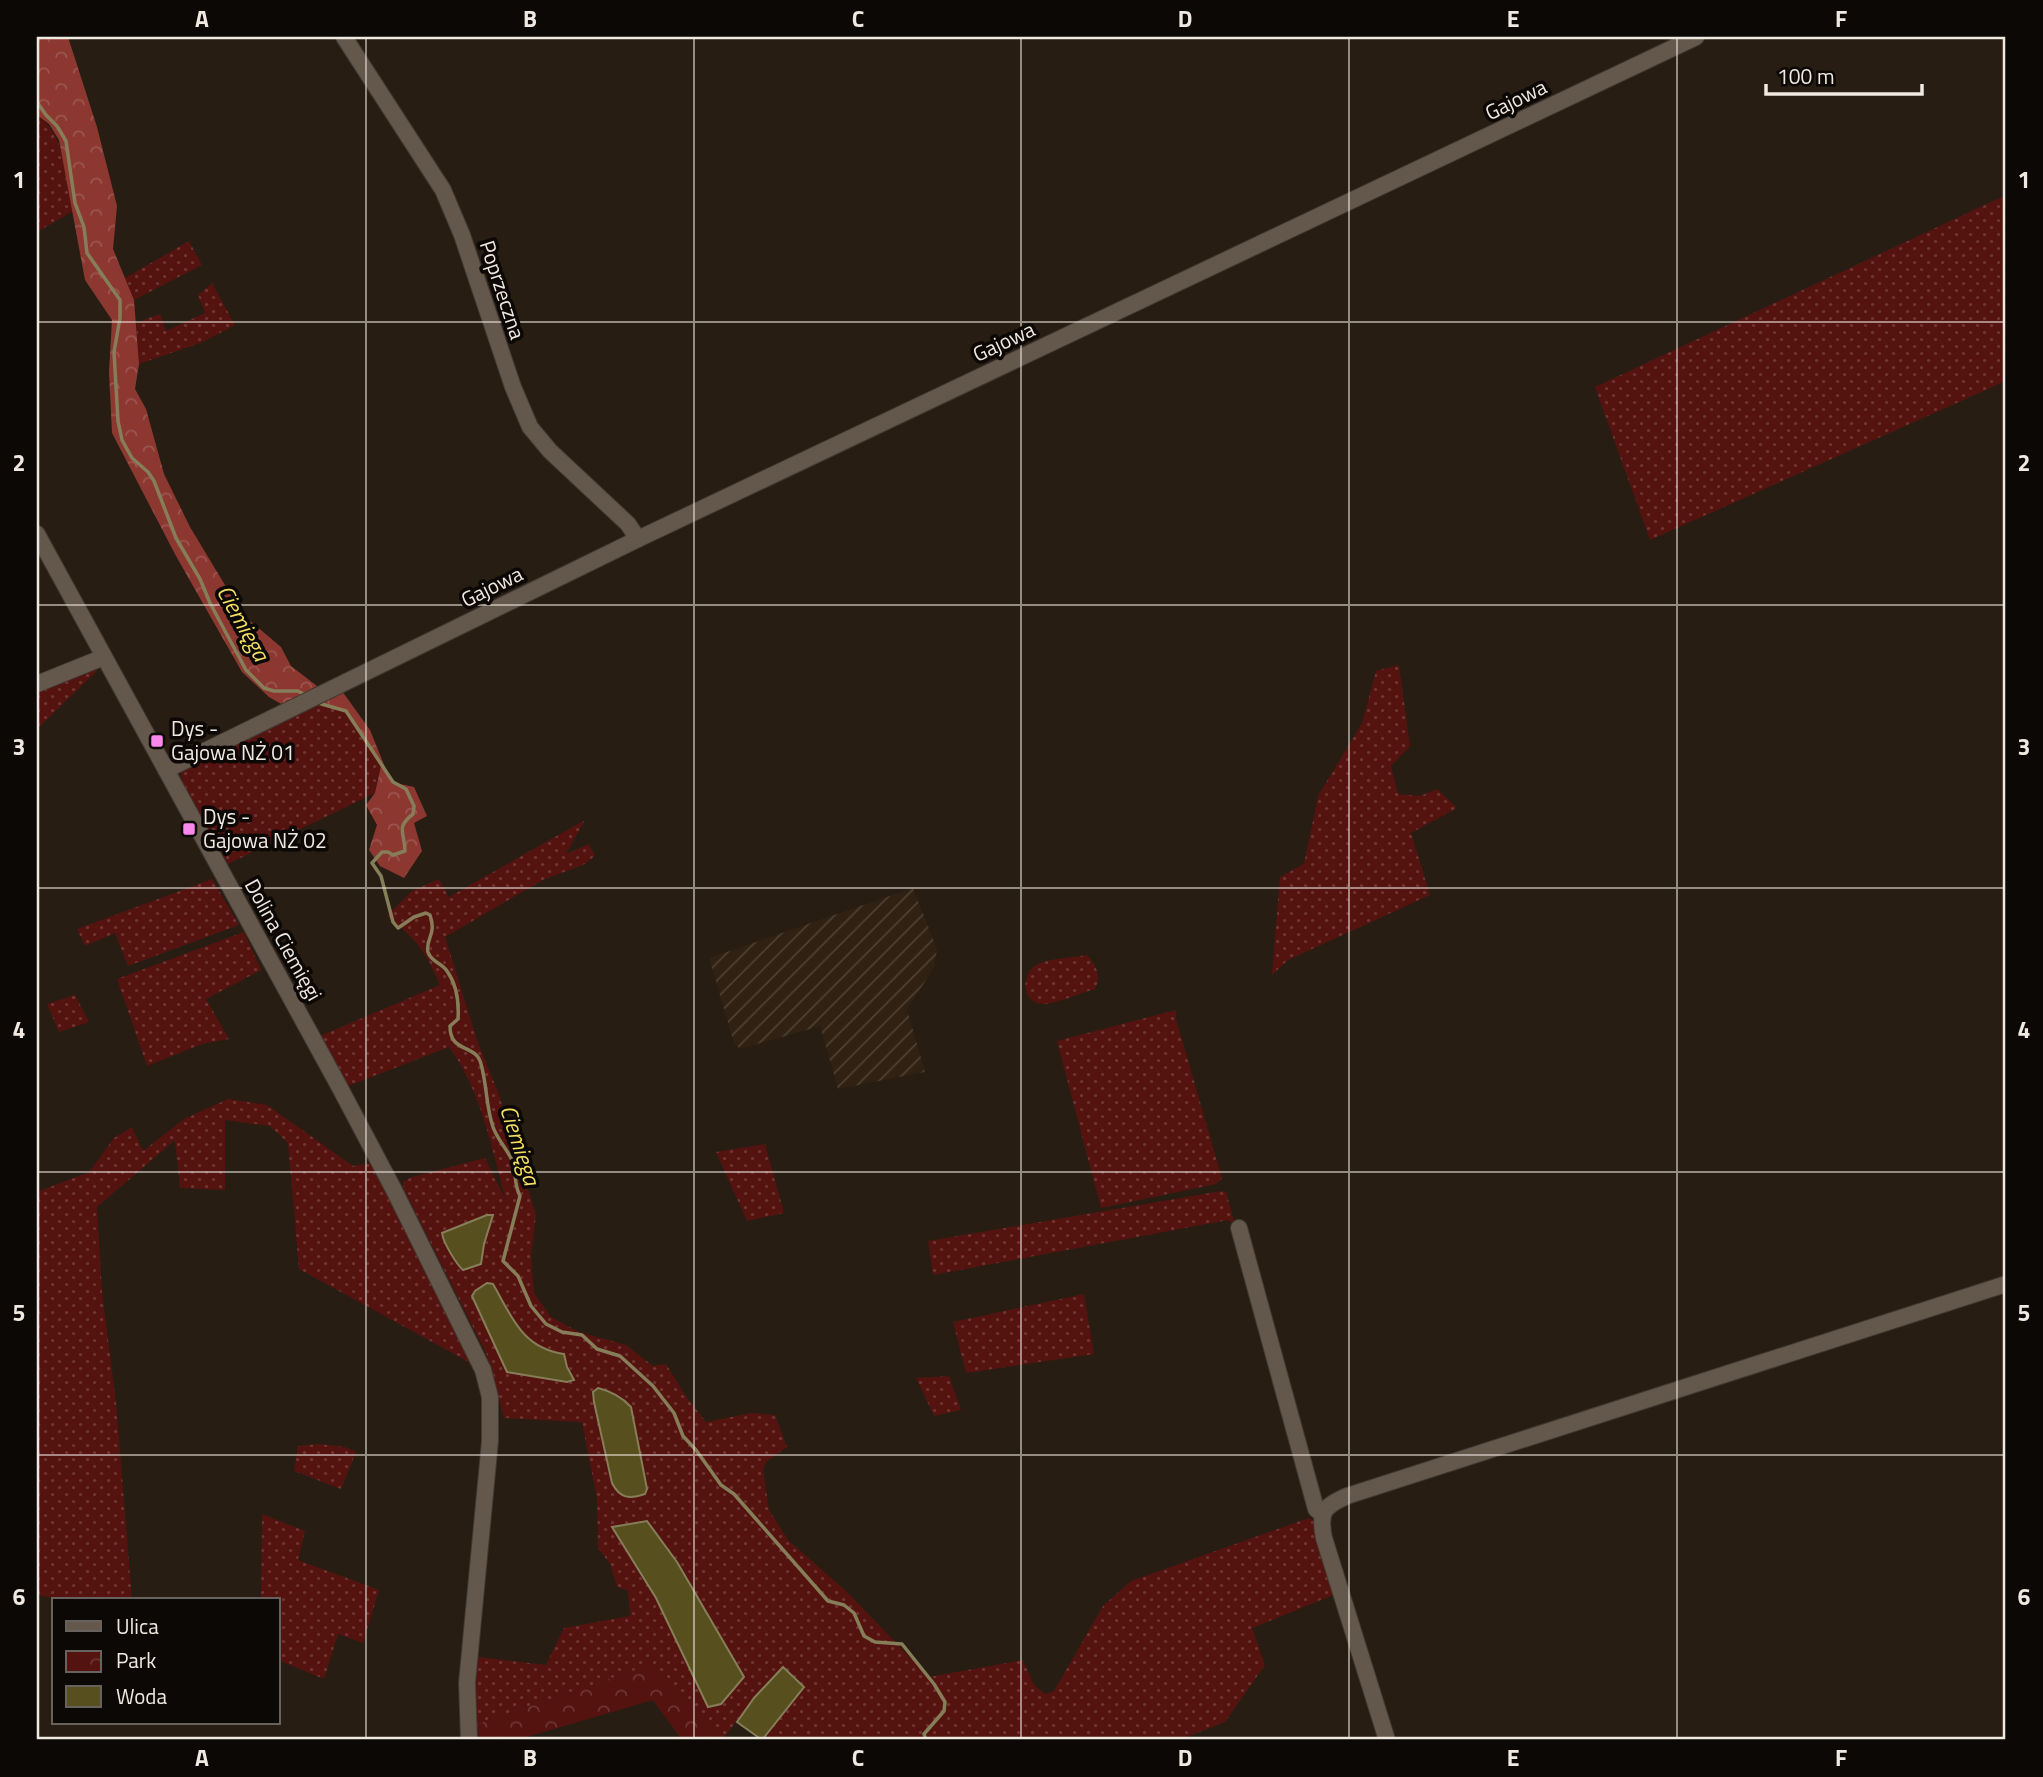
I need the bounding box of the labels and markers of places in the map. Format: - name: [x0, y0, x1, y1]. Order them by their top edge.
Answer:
- place label: Dys - Gajowa NŻ 01: [171, 712, 295, 768]
- marker: Dys - Gajowa NŻ 01: [149, 733, 165, 749]
- place label: Dys - Gajowa NŻ 02: [203, 800, 327, 856]
- marker: Dys - Gajowa NŻ 02: [181, 821, 197, 837]

